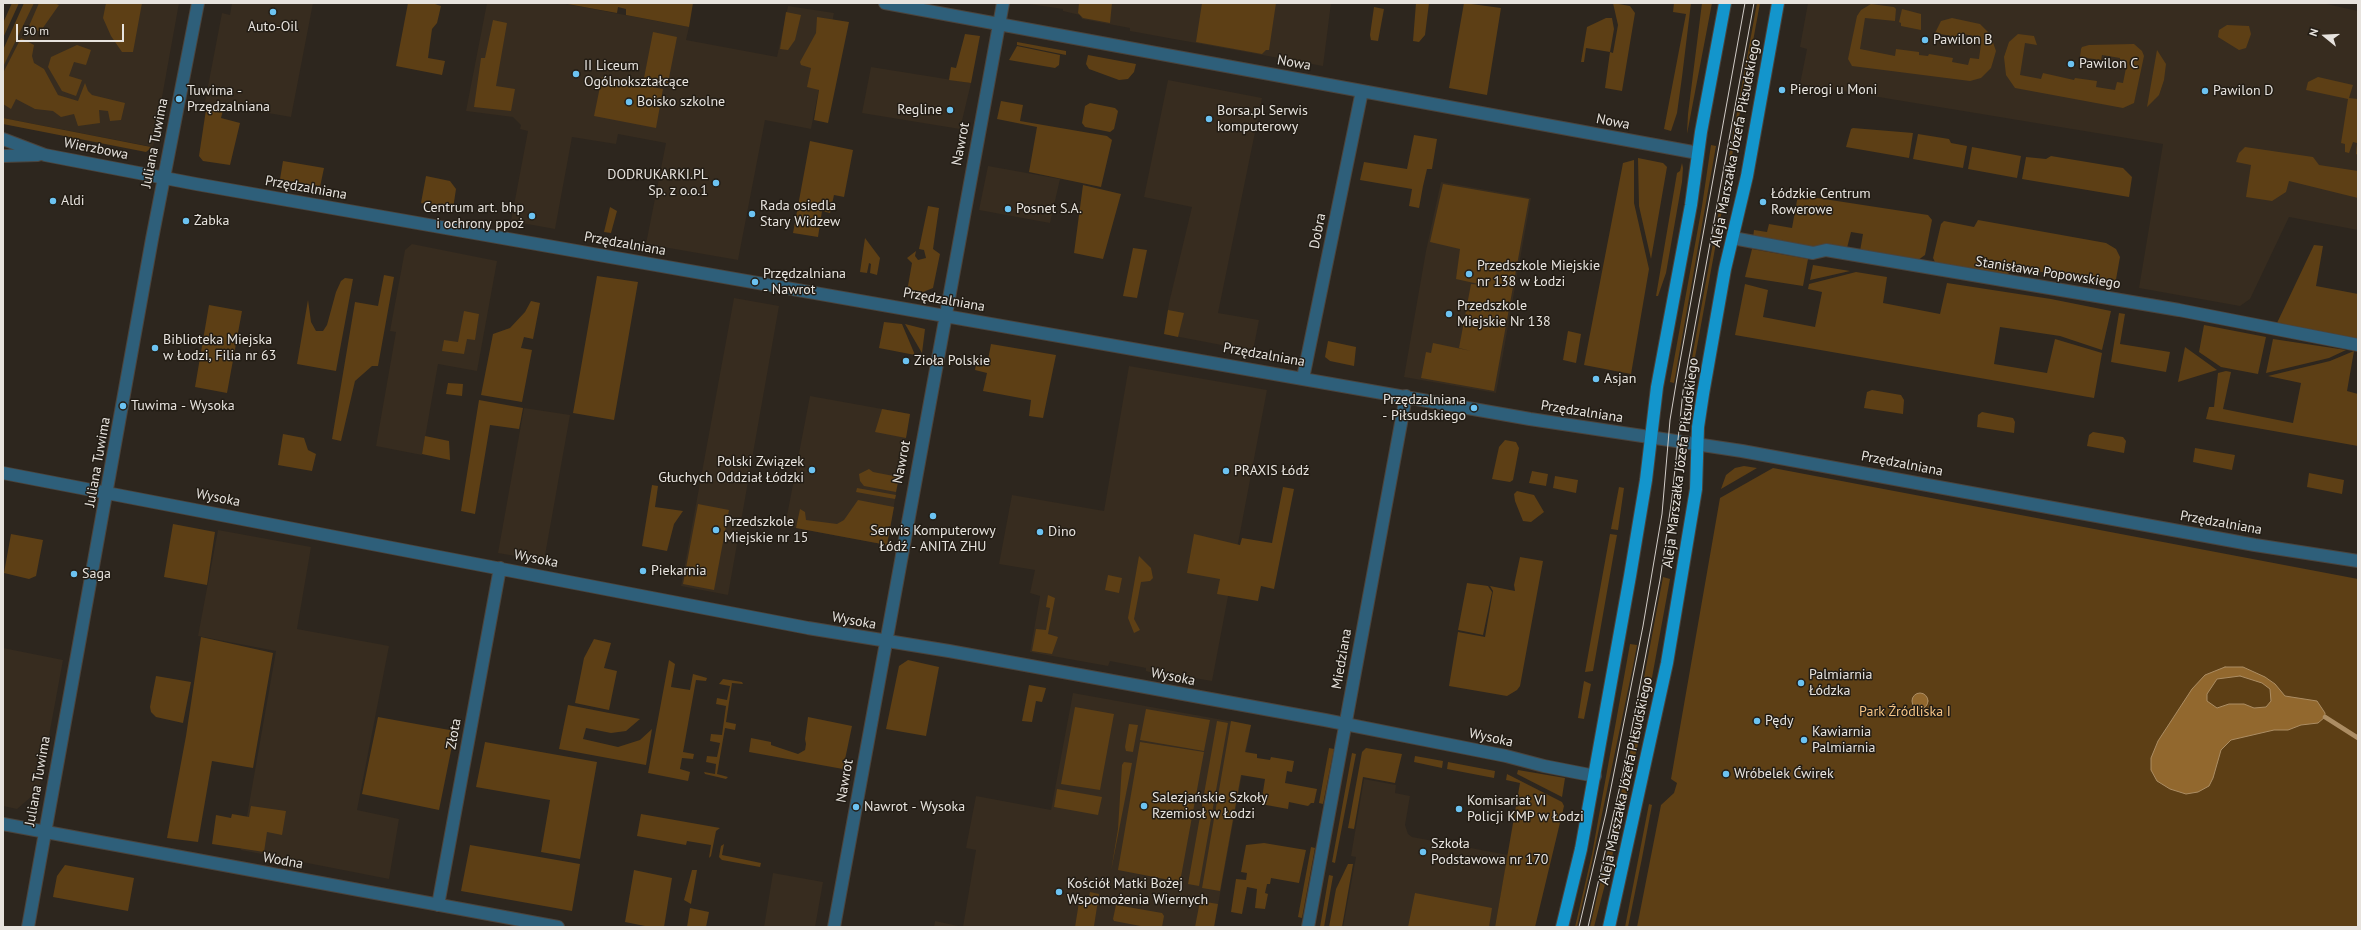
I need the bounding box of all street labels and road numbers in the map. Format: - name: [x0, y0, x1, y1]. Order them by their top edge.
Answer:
- street label: Aleja Marszałka Józefa Piłsudskiego: [1708, 37, 1764, 249]
- street label: Nowa: [1276, 52, 1312, 74]
- street label: Juliana Tuwima: [138, 97, 172, 189]
- street label: Nowa: [1595, 111, 1631, 133]
- street label: Nawrot: [949, 121, 973, 167]
- street label: Wierzbowa: [62, 134, 130, 164]
- street label: Przędzalniana: [264, 173, 348, 203]
- street label: Dobra: [1306, 212, 1330, 250]
- street label: Przędzalniana: [583, 229, 667, 259]
- street label: Stanisława Popowskiego: [1974, 253, 2122, 293]
- street label: Przędzalniana: [902, 285, 986, 315]
- street label: Przędzalniana: [1222, 340, 1306, 370]
- street label: Aleja Marszałka Józefa Piłsudskiego: [1660, 357, 1702, 569]
- street label: Przędzalniana: [1540, 397, 1624, 427]
- street label: Juliana Tuwima: [82, 416, 114, 508]
- street label: Nawrot: [890, 439, 914, 485]
- street label: Przędzalniana: [1860, 448, 1944, 480]
- street label: Wysoka: [194, 485, 242, 511]
- street label: Przędzalniana: [2179, 508, 2263, 538]
- street label: Wysoka: [512, 546, 560, 572]
- street label: Wysoka: [830, 609, 878, 633]
- street label: Miedziana: [1328, 627, 1356, 691]
- street label: Wysoka: [1149, 664, 1197, 690]
- street label: Aleja Marszałka Józefa Piłsudskiego: [1596, 676, 1656, 886]
- street label: Złota: [443, 717, 465, 751]
- street label: Wysoka: [1467, 725, 1515, 751]
- street label: Juliana Tuwima: [22, 735, 54, 827]
- street label: Nawrot: [833, 758, 857, 804]
- street label: Wodna: [262, 849, 304, 873]

